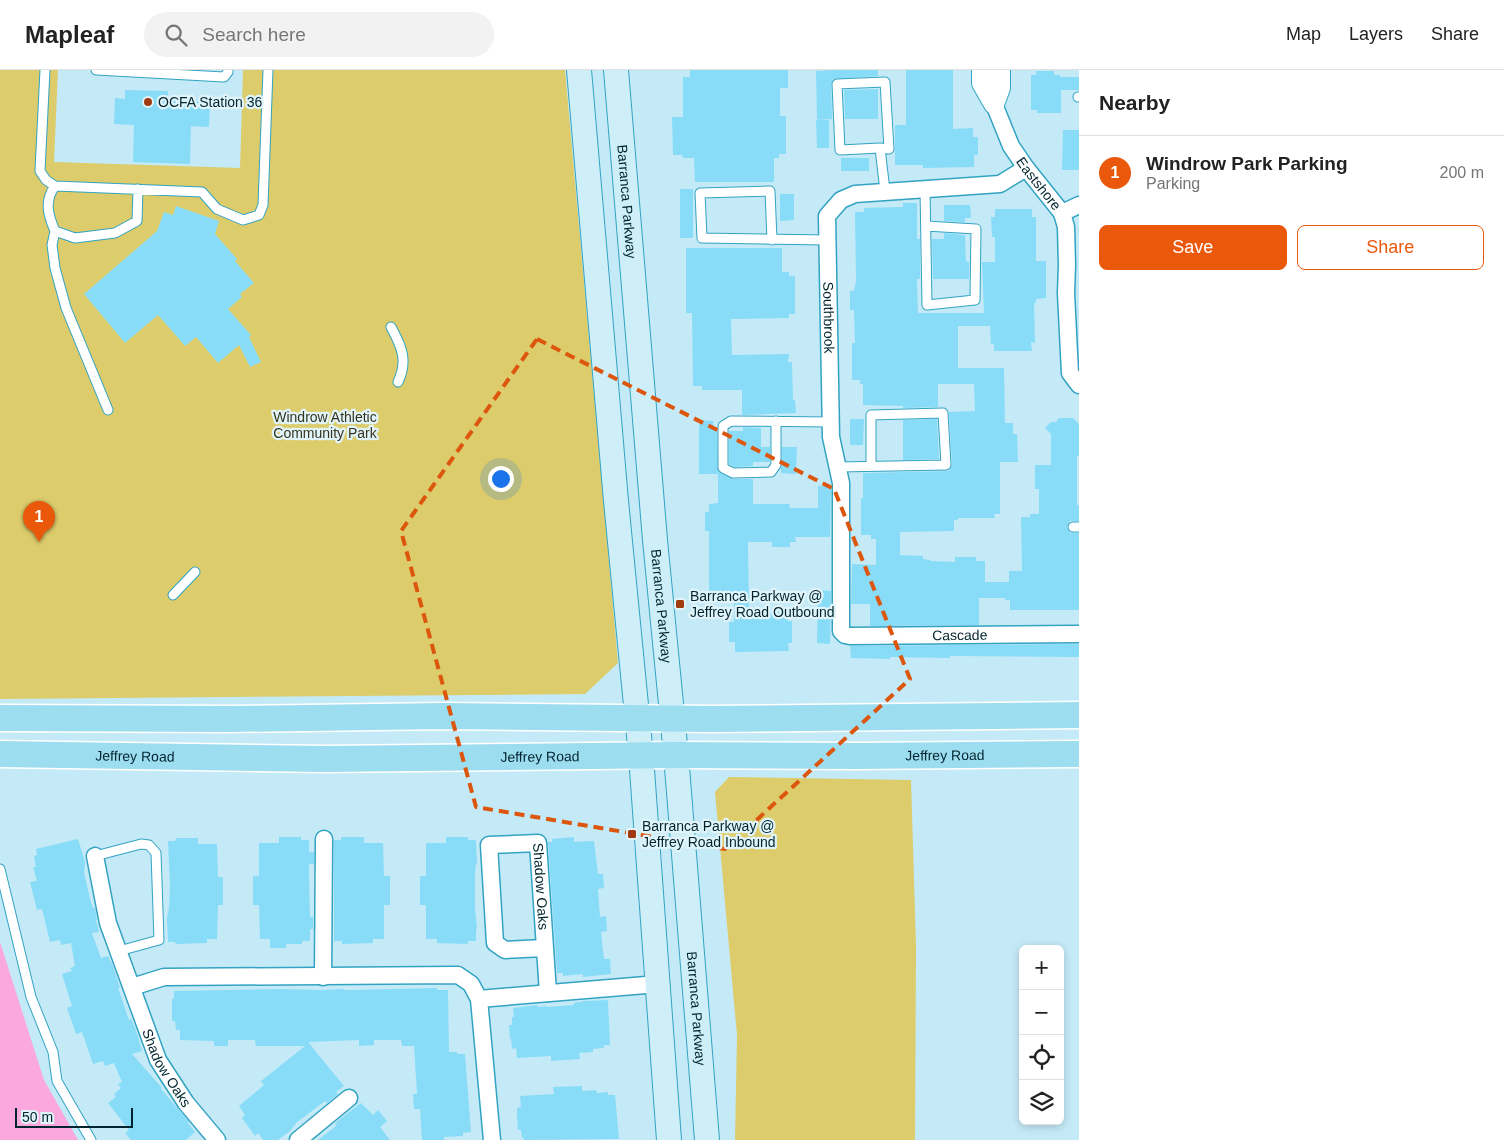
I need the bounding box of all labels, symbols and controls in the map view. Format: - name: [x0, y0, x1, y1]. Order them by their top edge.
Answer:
- search box: [144, 12, 494, 57]
- text: Mapleaf: [25, 21, 114, 48]
- icon: search: [162, 21, 190, 49]
- text: Search here: [202, 24, 306, 45]
- text: Map: [1286, 24, 1321, 44]
- text: Layers: [1349, 24, 1403, 44]
- text: Share: [1431, 24, 1479, 44]
- text: Nearby: [1099, 91, 1170, 114]
- place label: OCFA Station 36: [158, 94, 262, 110]
- marker: OCFA Station 36: [142, 96, 154, 108]
- street label: Barranca Parkway: [614, 144, 640, 259]
- text: Windrow Park Parking: [1146, 153, 1348, 174]
- street label: Eastshore: [1013, 154, 1065, 213]
- text: 1: [1111, 164, 1119, 181]
- text: 200 m: [1440, 164, 1484, 181]
- text: Parking: [1146, 175, 1200, 192]
- button: Save: [1099, 225, 1287, 270]
- button: Share: [1297, 225, 1484, 270]
- street label: Southbrook: [820, 282, 838, 355]
- park label: Windrow Athletic Community Park: [273, 409, 378, 441]
- your location: [488, 466, 514, 492]
- pin: 1: [23, 501, 55, 542]
- street label: Barranca Parkway: [648, 548, 675, 664]
- place label: Barranca Parkway @ Jeffrey Road Outbound: [690, 588, 835, 620]
- marker: Barranca Parkway @ Jeffrey Road Outbound: [674, 598, 686, 610]
- street label: Cascade: [932, 627, 988, 643]
- street label: Jeffrey Road: [95, 747, 175, 765]
- street label: Jeffrey Road: [905, 747, 985, 764]
- street label: Jeffrey Road: [500, 748, 580, 765]
- place label: Barranca Parkway @ Jeffrey Road Inbound: [642, 818, 776, 850]
- marker: Barranca Parkway @ Jeffrey Road Inbound: [626, 828, 638, 840]
- street label: Shadow Oaks: [530, 842, 552, 930]
- map controls: [1019, 945, 1064, 1125]
- button: +: [1019, 945, 1064, 990]
- street label: Barranca Parkway: [684, 951, 709, 1066]
- button: −: [1019, 990, 1064, 1035]
- street label: Shadow Oaks: [139, 1027, 194, 1110]
- button: locate: [1019, 1035, 1064, 1080]
- button: layers: [1019, 1080, 1064, 1125]
- scale bar: [15, 1105, 132, 1128]
- text: 50 m: [22, 1109, 53, 1125]

